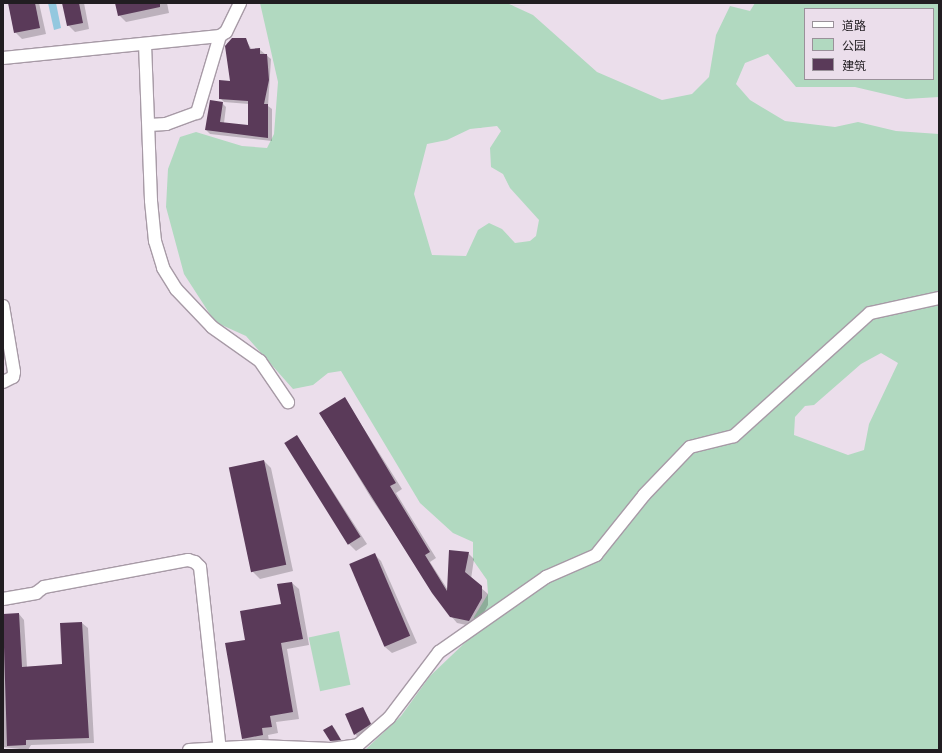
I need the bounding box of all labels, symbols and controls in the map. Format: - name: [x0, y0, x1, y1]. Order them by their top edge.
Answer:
- legend: [804, 8, 934, 80]
- text: 道路: [842, 19, 866, 33]
- text: 公园: [842, 39, 866, 53]
- text: 建筑: [842, 59, 866, 73]

